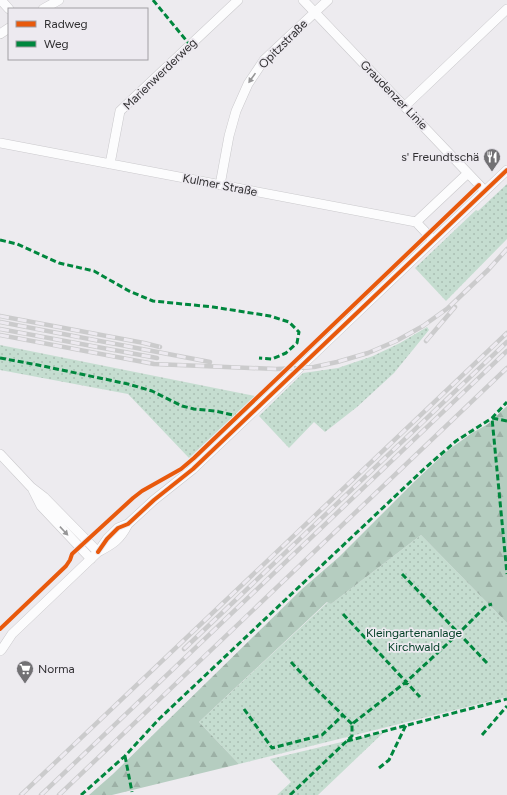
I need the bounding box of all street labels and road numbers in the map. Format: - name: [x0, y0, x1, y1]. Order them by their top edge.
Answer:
- street label: Opitzstraße: [256, 16, 311, 71]
- street label: Marienwerderweg: [120, 35, 200, 113]
- street label: Graudenzer Linie: [357, 57, 431, 133]
- street label: Kulmer Straße: [181, 171, 259, 199]

